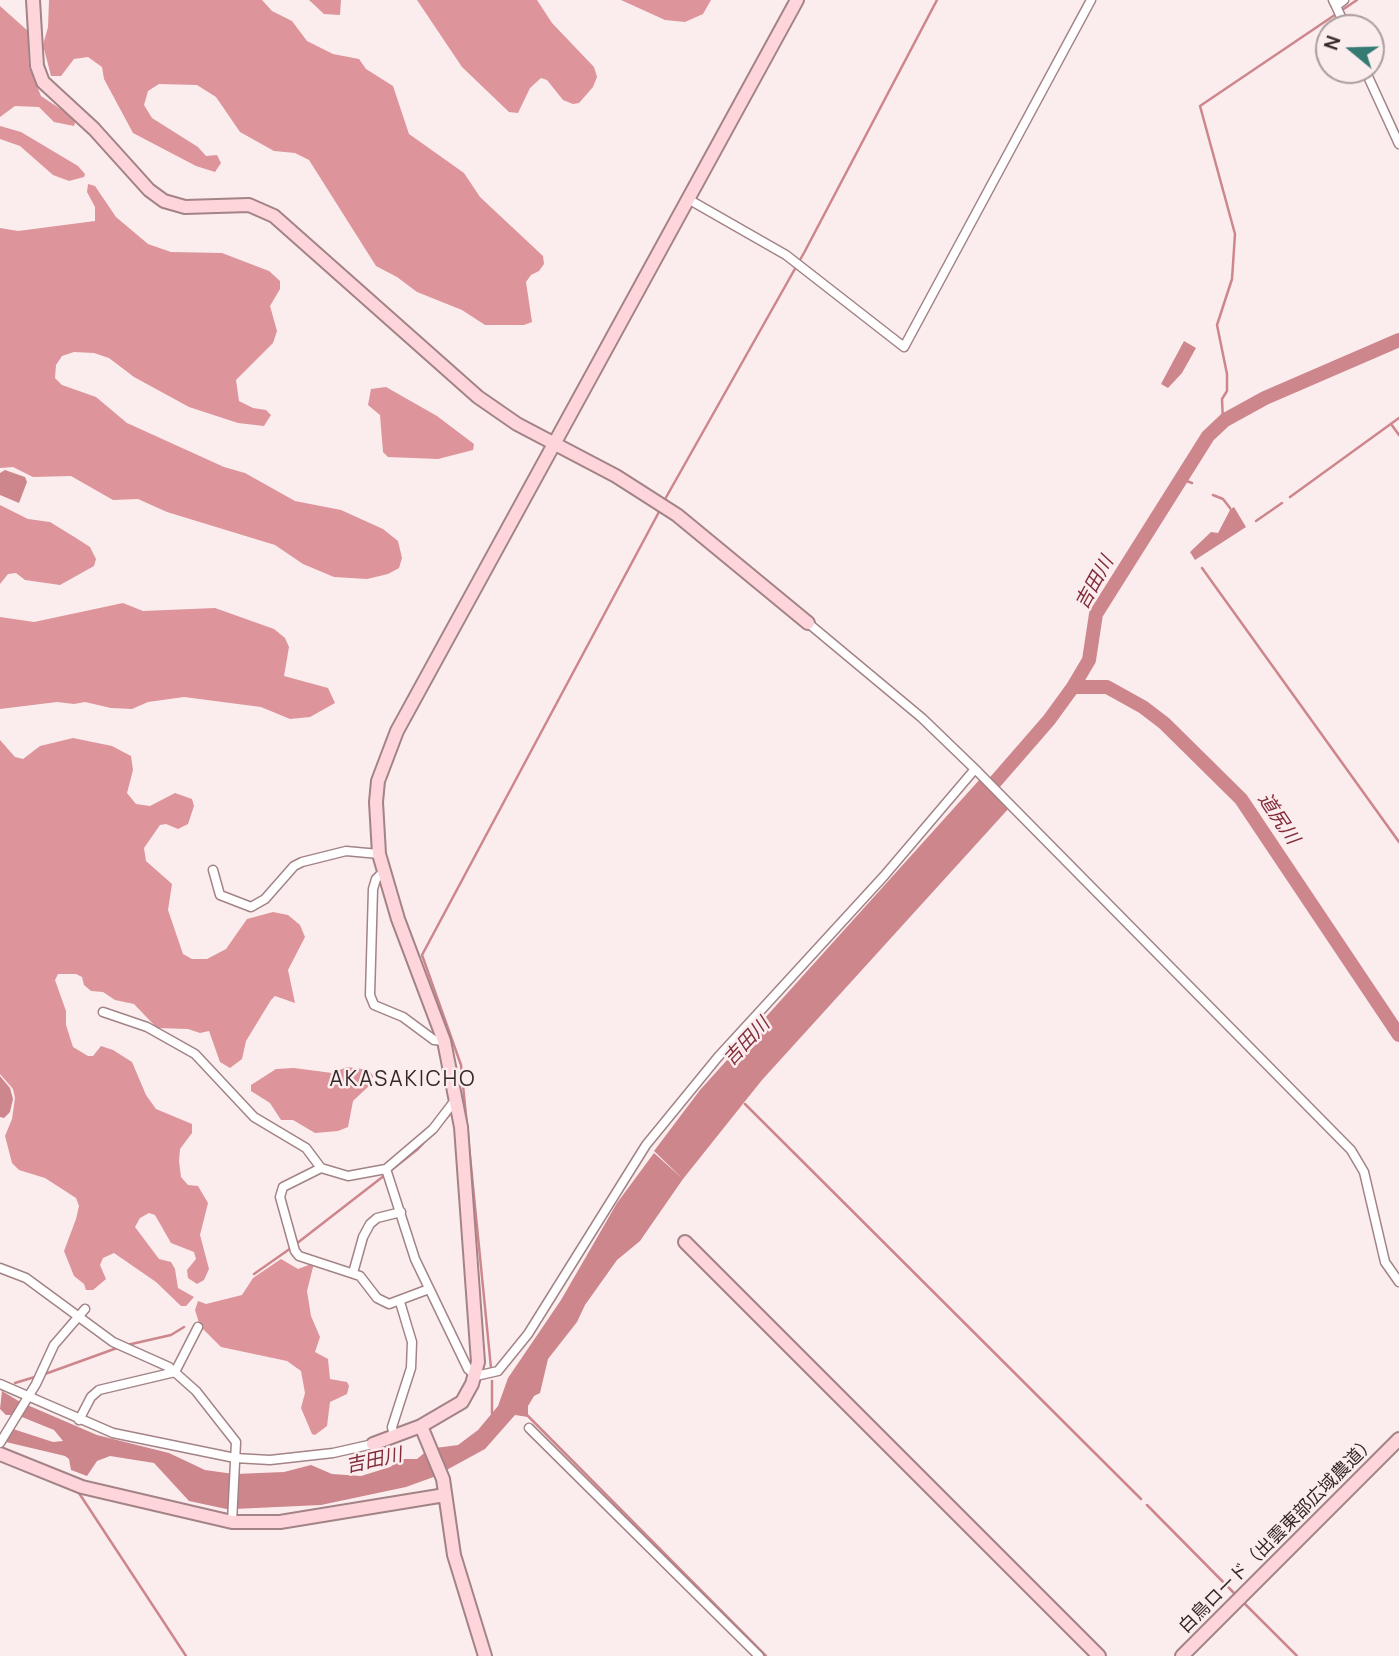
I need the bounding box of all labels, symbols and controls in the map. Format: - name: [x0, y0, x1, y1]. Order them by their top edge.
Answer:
- north arrow: [1315, 14, 1385, 84]
- text: N: [1318, 32, 1347, 54]
- water label: 吉田川: [1071, 553, 1119, 613]
- water label: 道尻川: [1253, 789, 1303, 849]
- water label: 吉田川: [719, 1013, 775, 1071]
- district label: AKASAKICHO: [331, 1067, 475, 1093]
- street label: 白鳥ロード（出雲東部広域農道）: [1175, 1432, 1381, 1638]
- water label: 吉田川: [344, 1444, 404, 1478]

